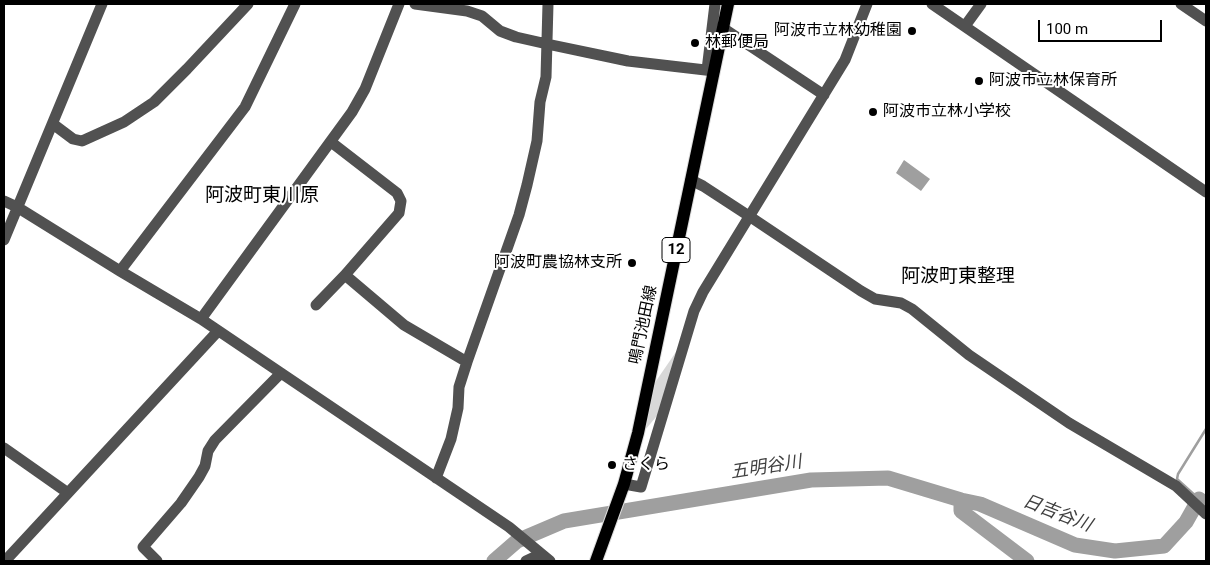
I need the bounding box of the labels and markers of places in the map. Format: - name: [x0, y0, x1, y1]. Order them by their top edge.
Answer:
- place label: 阿波市立林幼稚園: [774, 21, 902, 41]
- marker: 阿波市立林幼稚園: [906, 25, 918, 37]
- place label: 林郵便局: [705, 33, 769, 53]
- marker: 林郵便局: [689, 37, 701, 49]
- place label: 阿波市立林保育所: [989, 71, 1117, 91]
- marker: 阿波市立林保育所: [973, 75, 985, 87]
- place label: 阿波市立林小学校: [883, 102, 1011, 122]
- marker: 阿波市立林小学校: [867, 106, 879, 118]
- place label: 阿波町農協林支所: [494, 253, 622, 273]
- marker: 阿波町農協林支所: [626, 257, 638, 269]
- place label: さくら: [622, 455, 670, 475]
- marker: さくら: [606, 459, 618, 471]

